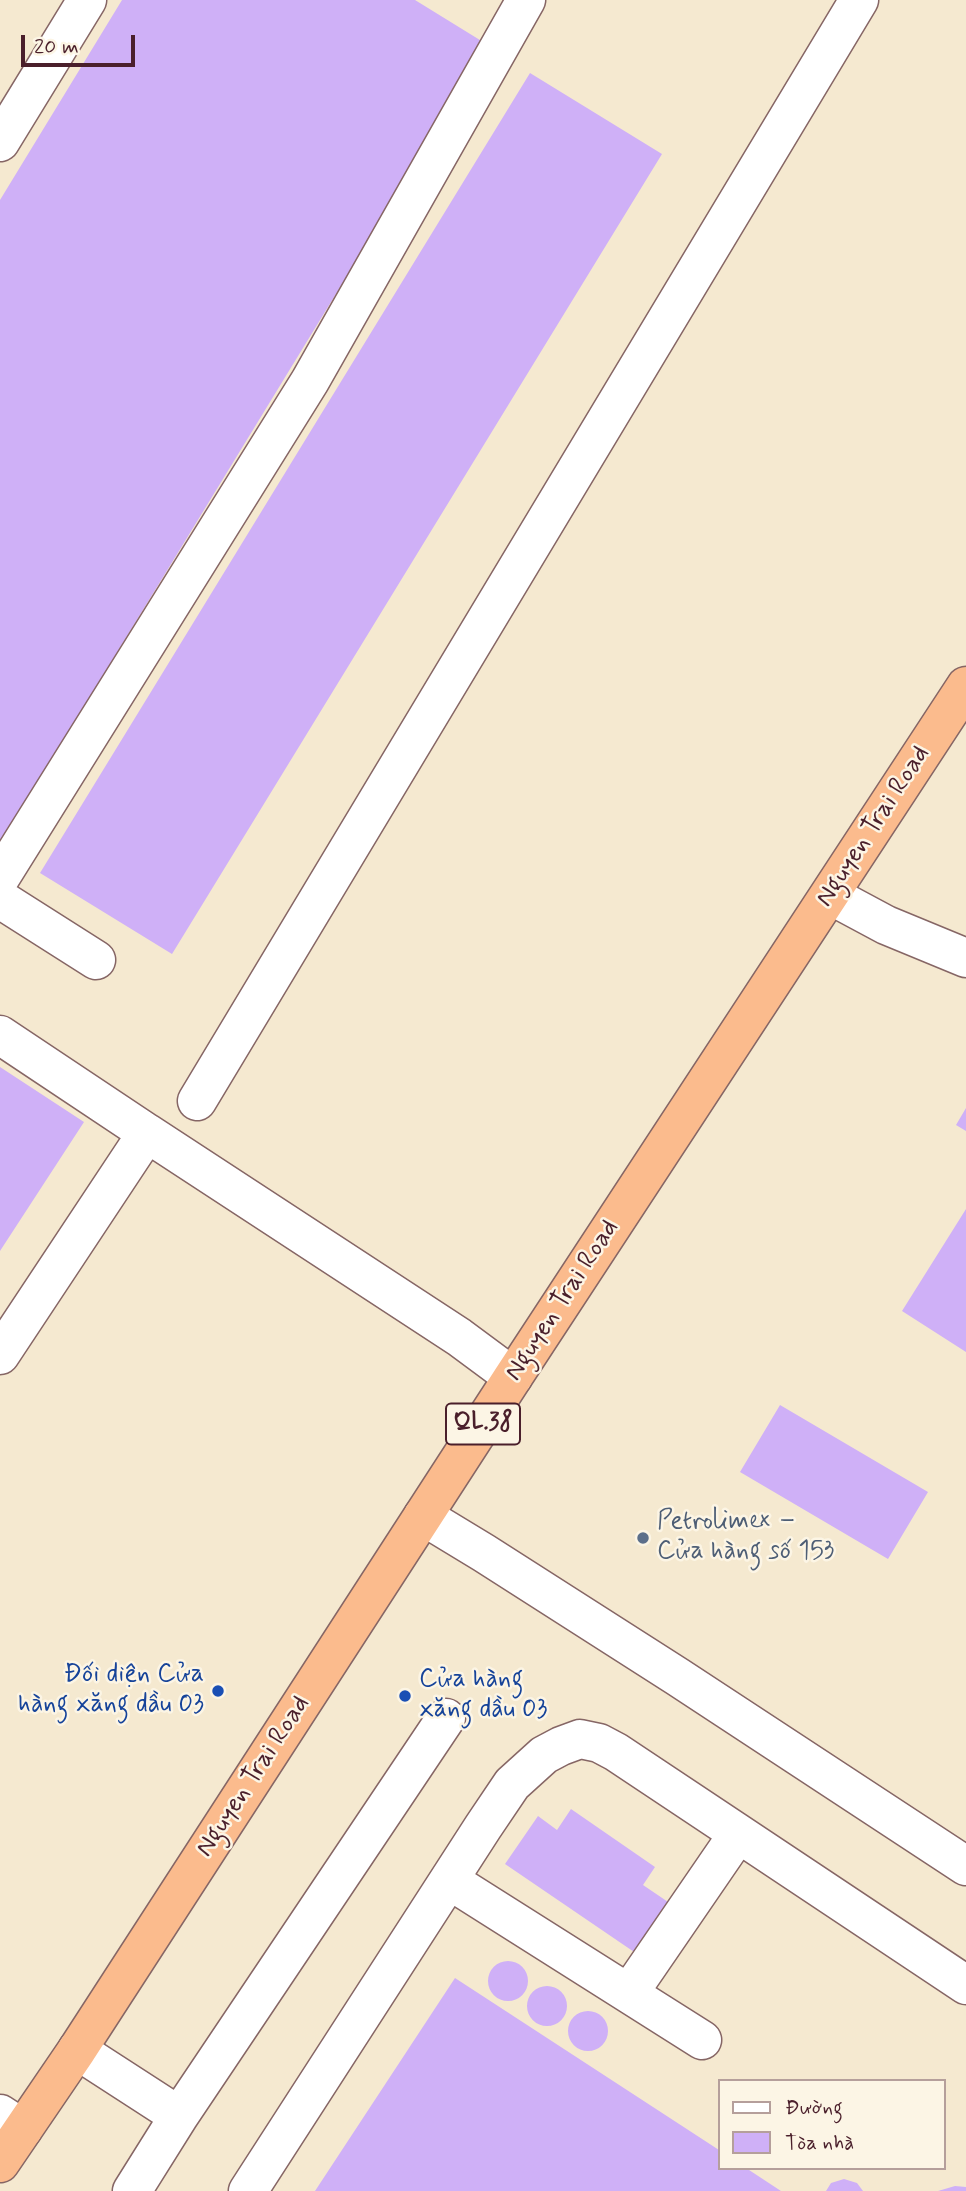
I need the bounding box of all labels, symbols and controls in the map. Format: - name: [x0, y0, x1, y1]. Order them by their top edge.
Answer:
- scale bar: [24, 21, 138, 65]
- text: 20 m: [34, 33, 79, 61]
- street label: Nguyen Trai Road: [810, 741, 938, 913]
- street label: Nguyen Trai Road: [499, 1215, 627, 1387]
- road number: QL.38: [446, 1404, 520, 1444]
- place label: Petrolimex – Cửa hàng số 153: [657, 1507, 834, 1568]
- marker: Petrolimex – Cửa hàng số 153: [635, 1530, 651, 1546]
- place label: Đối diện Cửa hàng xăng dầu 03: [18, 1660, 204, 1722]
- place label: Cửa hàng xăng dầu 03: [419, 1665, 547, 1726]
- marker: Đối diện Cửa hàng xăng dầu 03: [210, 1683, 226, 1699]
- marker: Cửa hàng xăng dầu 03: [397, 1688, 413, 1704]
- street label: Nguyen Trai Road: [190, 1691, 318, 1863]
- legend: [718, 2079, 945, 2170]
- text: Đường: [785, 2094, 843, 2122]
- text: Tòa nhà: [785, 2129, 854, 2157]

